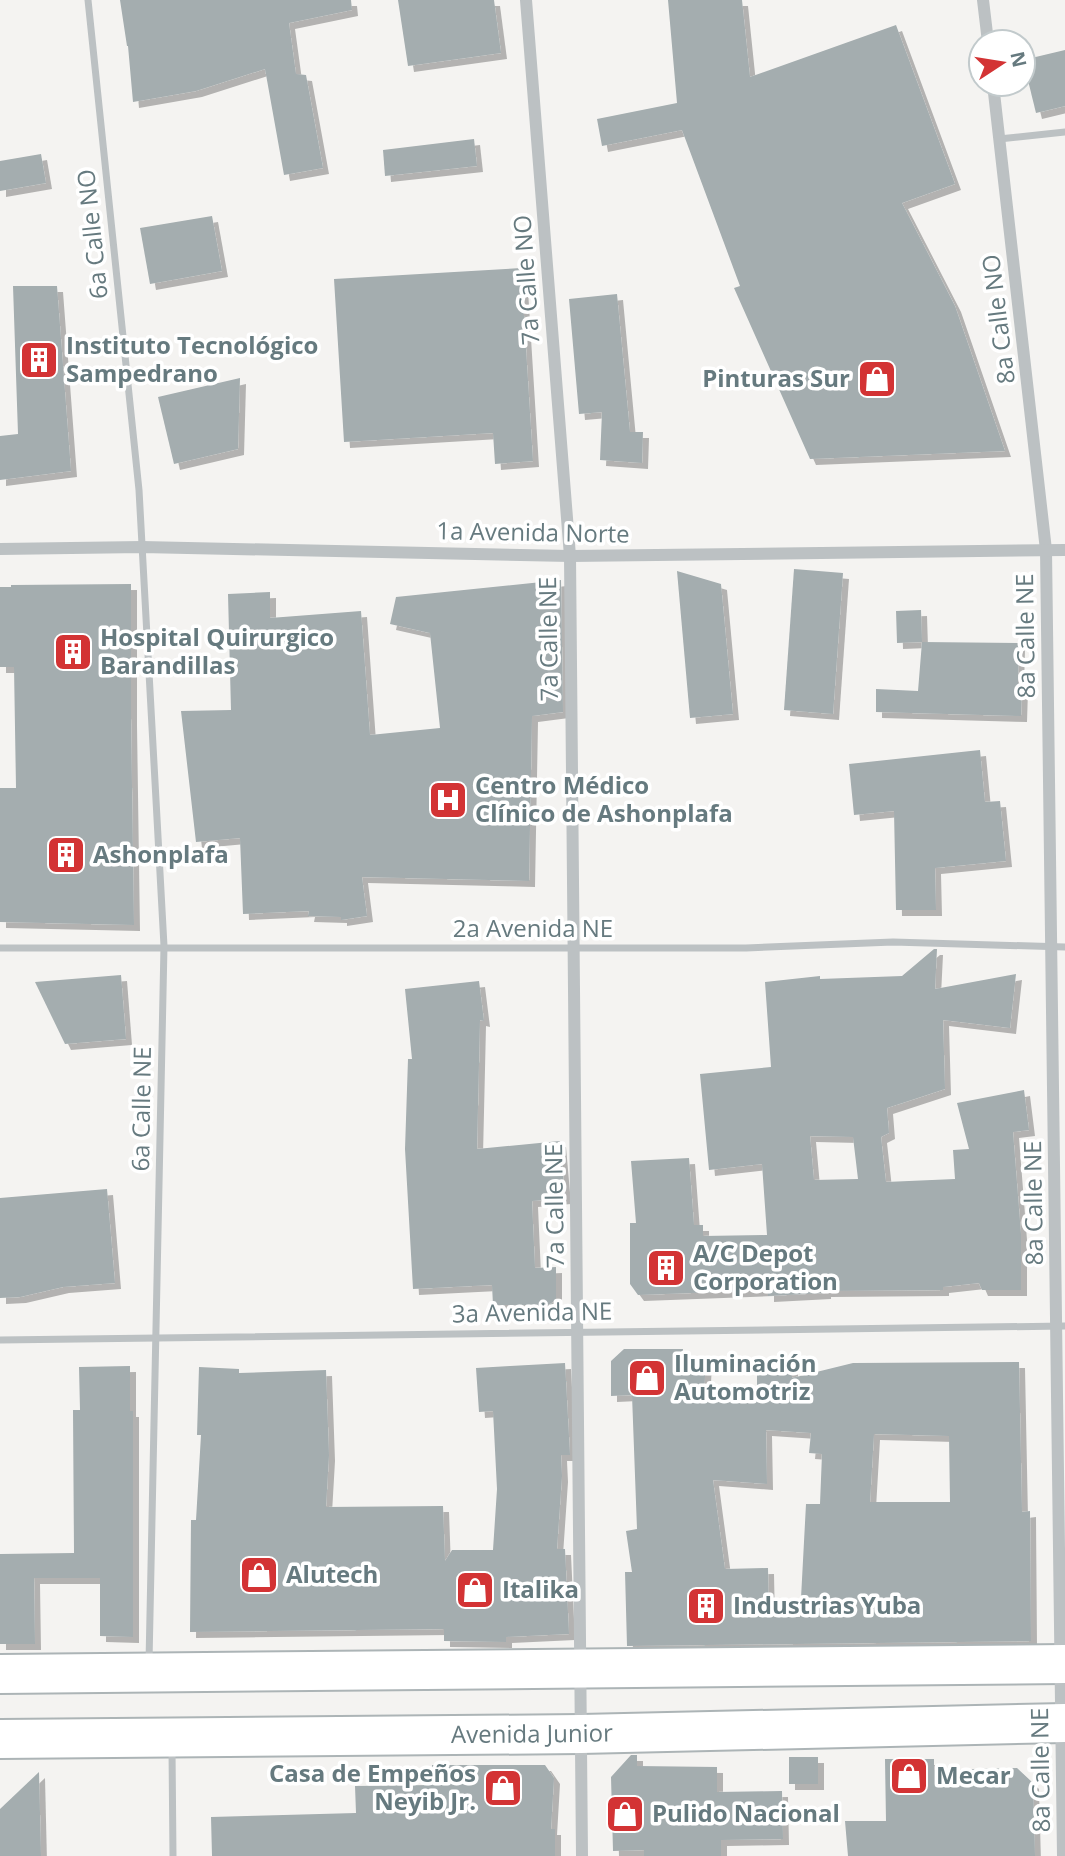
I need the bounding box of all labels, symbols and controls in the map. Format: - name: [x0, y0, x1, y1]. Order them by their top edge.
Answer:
- north arrow: [967, 28, 1037, 98]
- text: N: [1004, 49, 1033, 70]
- street label: 6a Calle NO: [68, 168, 115, 301]
- street label: 7a Calle NO: [504, 214, 547, 346]
- street label: 8a Calle NO: [973, 253, 1022, 386]
- place label: Instituto Tecnológico Sampedrano: [66, 328, 318, 389]
- building icon: Instituto Tecnológico Sampedrano: [18, 339, 60, 381]
- shop icon: Pinturas Sur: [856, 358, 898, 400]
- place label: Pinturas Sur: [702, 361, 850, 394]
- street label: 1a Avenida Norte: [436, 513, 630, 550]
- street label: 8a Calle NE: [1007, 573, 1042, 699]
- street label: 7a Calle NE: [530, 576, 565, 702]
- place label: Hospital Quirurgico Barandillas: [100, 620, 334, 681]
- building icon: Hospital Quirurgico Barandillas: [52, 631, 94, 673]
- place label: Centro Médico Clínico de Ashonplafa: [475, 768, 733, 829]
- hospital icon: Centro Médico Clínico de Ashonplafa: [427, 779, 469, 821]
- building icon: Ashonplafa: [45, 834, 87, 876]
- place label: Ashonplafa: [93, 837, 229, 870]
- street label: 2a Avenida NE: [453, 911, 613, 944]
- street label: 6a Calle NE: [123, 1046, 158, 1172]
- street label: 8a Calle NE: [1015, 1140, 1050, 1266]
- street label: 7a Calle NE: [536, 1143, 571, 1269]
- place label: A/C Depot Corporation: [693, 1236, 838, 1297]
- building icon: A/C Depot Corporation: [645, 1247, 687, 1289]
- street label: 3a Avenida NE: [452, 1294, 612, 1329]
- place label: Iluminación Automotriz: [674, 1346, 817, 1407]
- shop icon: Iluminación Automotriz: [626, 1357, 668, 1399]
- shop icon: Alutech: [238, 1554, 280, 1596]
- place label: Alutech: [286, 1557, 378, 1590]
- shop icon: Italika: [454, 1569, 496, 1611]
- place label: Italika: [502, 1572, 579, 1605]
- building icon: Industrias Yuba: [685, 1585, 727, 1627]
- place label: Industrias Yuba: [733, 1588, 921, 1621]
- street label: 8a Calle NE: [1022, 1707, 1057, 1833]
- street label: Avenida Junior: [451, 1715, 613, 1750]
- shop icon: Mecar: [888, 1755, 930, 1797]
- place label: Casa de Empeños Neyib Jr.: [269, 1756, 476, 1817]
- place label: Mecar: [936, 1758, 1011, 1791]
- shop icon: Casa de Empeños Neyib Jr.: [482, 1767, 524, 1809]
- shop icon: Pulido Nacional: [604, 1793, 646, 1835]
- place label: Pulido Nacional: [652, 1796, 840, 1829]

